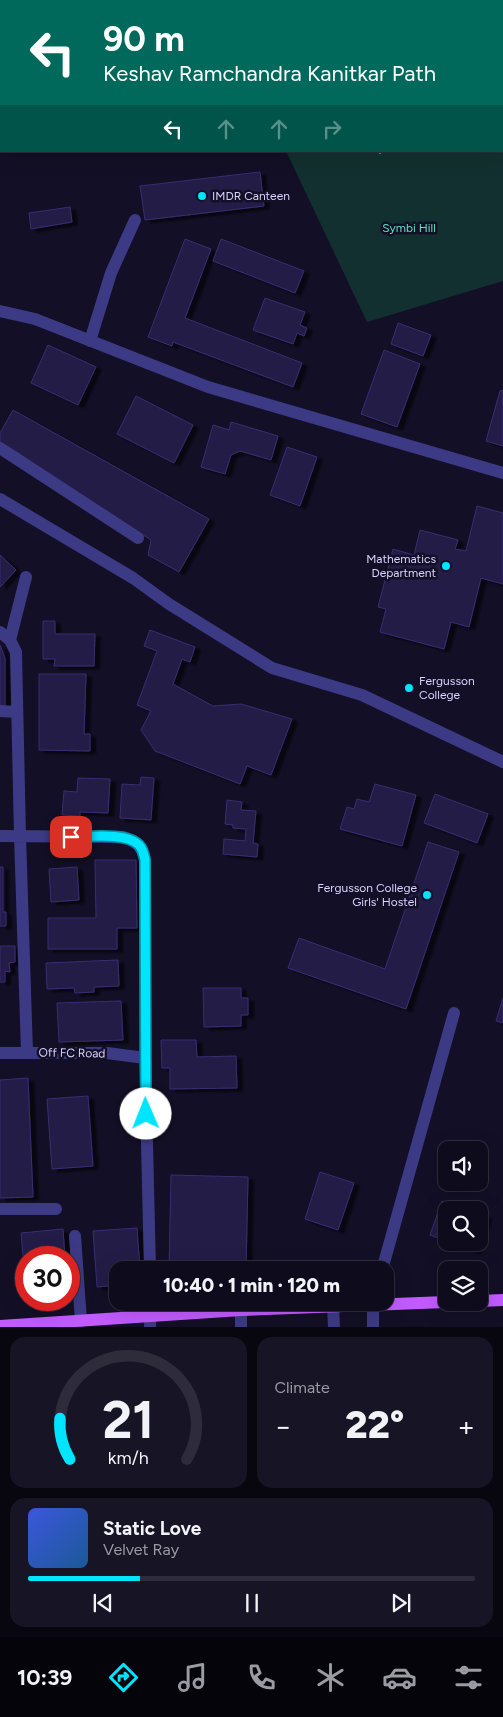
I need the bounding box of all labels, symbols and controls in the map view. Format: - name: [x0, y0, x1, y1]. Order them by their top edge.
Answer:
- text: 90 m: [103, 18, 185, 60]
- icon: left: [20, 20, 85, 85]
- text: Keshav Ramchandra Kanitkar Path: [103, 60, 436, 87]
- icon: left: [159, 115, 187, 143]
- icon: ahead: [212, 115, 240, 143]
- icon: ahead: [265, 115, 293, 143]
- icon: right: [318, 115, 346, 143]
- place label: IMDR Canteen: [212, 189, 290, 203]
- marker: IMDR Canteen: [196, 190, 208, 202]
- park label: Symbi Hill: [382, 221, 436, 235]
- place label: Mathematics Department: [366, 552, 436, 580]
- marker: Mathematics Department: [440, 560, 452, 572]
- place label: Fergusson College: [419, 674, 475, 702]
- marker: Fergusson College: [403, 682, 415, 694]
- pin: [50, 816, 92, 858]
- icon: arrive: [57, 823, 85, 851]
- place label: Fergusson College Girls' Hostel: [317, 881, 417, 909]
- marker: Fergusson College Girls' Hostel: [421, 889, 433, 901]
- street label: Off FC Road: [38, 1045, 106, 1061]
- position arrow: [119, 1087, 171, 1139]
- map controls: [438, 1141, 488, 1311]
- button: sound: [438, 1141, 488, 1191]
- button: search: [438, 1201, 488, 1251]
- speed limit sign: 30: [15, 1246, 80, 1311]
- button: layers: [438, 1261, 488, 1311]
- text: 10:40 · 1 min · 120 m: [163, 1274, 340, 1297]
- text: Climate: [275, 1378, 330, 1397]
- text: 21: [102, 1389, 154, 1451]
- text: 22°: [345, 1402, 404, 1448]
- text: −: [275, 1409, 292, 1443]
- text: +: [458, 1409, 475, 1443]
- text: km/h: [108, 1447, 149, 1468]
- text: Static Love: [103, 1517, 201, 1540]
- text: Velvet Ray: [103, 1540, 179, 1559]
- icon: previous: [89, 1589, 117, 1617]
- icon: pause: [238, 1589, 266, 1617]
- icon: next: [387, 1589, 415, 1617]
- icon: directions: [106, 1660, 141, 1695]
- icon: music: [175, 1660, 210, 1695]
- icon: phone: [244, 1660, 279, 1695]
- icon: climate: [313, 1660, 348, 1695]
- icon: car: [382, 1660, 417, 1695]
- icon: filters: [451, 1660, 486, 1695]
- text: 10:39: [17, 1664, 72, 1691]

